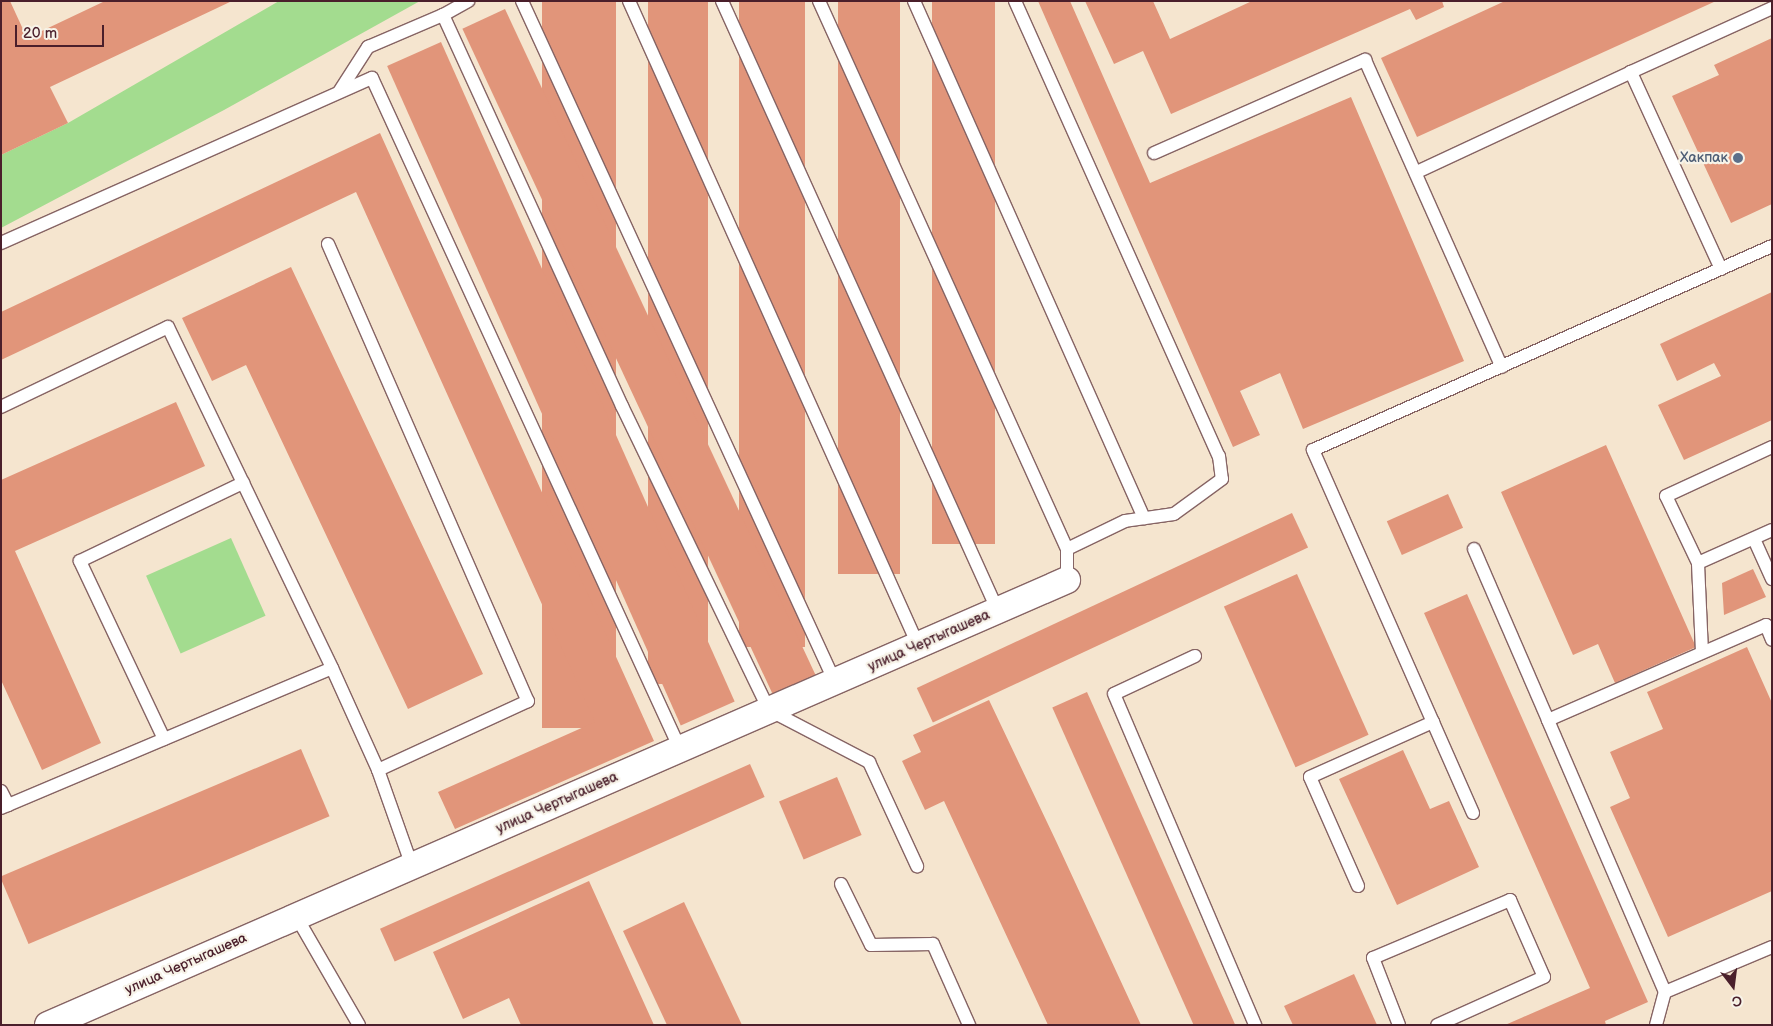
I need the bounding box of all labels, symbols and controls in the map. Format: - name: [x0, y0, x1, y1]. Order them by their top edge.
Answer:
- scale bar: [18, 15, 106, 47]
- text: 20 m: [23, 24, 57, 43]
- place label: Хакпак: [1680, 150, 1728, 166]
- marker: Хакпак: [1732, 152, 1744, 164]
- street label: улица Чертыгашева: [866, 607, 992, 675]
- street label: улица Чертыгашева: [494, 769, 620, 837]
- street label: улица Чертыгашева: [123, 930, 249, 998]
- north arrow: [1708, 961, 1758, 1011]
- text: С: [1730, 991, 1744, 1010]

